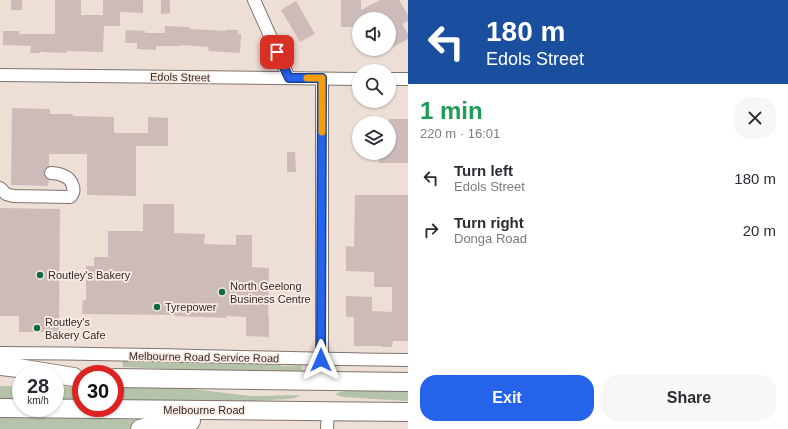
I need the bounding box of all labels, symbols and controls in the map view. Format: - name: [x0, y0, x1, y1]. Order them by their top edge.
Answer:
- map controls: [352, 12, 396, 160]
- button: sound: [352, 12, 396, 56]
- icon: left: [420, 16, 472, 68]
- text: 180 m: [486, 16, 565, 47]
- pin: [260, 35, 294, 69]
- icon: arrive: [266, 41, 288, 63]
- text: Edols Street: [486, 49, 584, 69]
- button: search: [352, 64, 396, 108]
- street label: Edols Street: [150, 70, 210, 84]
- text: 1 min: [420, 97, 483, 124]
- button: close: [734, 97, 776, 139]
- button: layers: [352, 116, 396, 160]
- text: 220 m · 16:01: [420, 126, 500, 141]
- text: Turn left: [454, 162, 513, 179]
- icon: left: [420, 167, 442, 189]
- text: 180 m: [734, 170, 776, 187]
- text: Edols Street: [454, 179, 525, 194]
- text: Turn right: [454, 214, 524, 231]
- icon: right: [420, 219, 442, 241]
- text: 20 m: [743, 222, 776, 239]
- text: Donga Road: [454, 231, 527, 246]
- place label: Routley's Bakery: [48, 269, 131, 281]
- marker: Routley's Bakery: [35, 270, 45, 280]
- place label: North Geelong Business Centre: [230, 280, 311, 305]
- marker: North Geelong Business Centre: [217, 287, 227, 297]
- place label: Tyrepower: [165, 301, 217, 313]
- marker: Tyrepower: [152, 302, 162, 312]
- place label: Routley's Bakery Cafe: [45, 316, 106, 341]
- marker: Routley's Bakery Cafe: [32, 323, 42, 333]
- position arrow: [300, 339, 342, 381]
- street label: Melbourne Road Service Road: [129, 350, 279, 364]
- speed limit sign: 30: [72, 365, 124, 417]
- text: 28: [27, 375, 49, 397]
- button: Exit: [420, 375, 594, 421]
- button: Share: [602, 375, 776, 421]
- text: km/h: [27, 395, 49, 406]
- street label: Melbourne Road: [163, 404, 245, 416]

